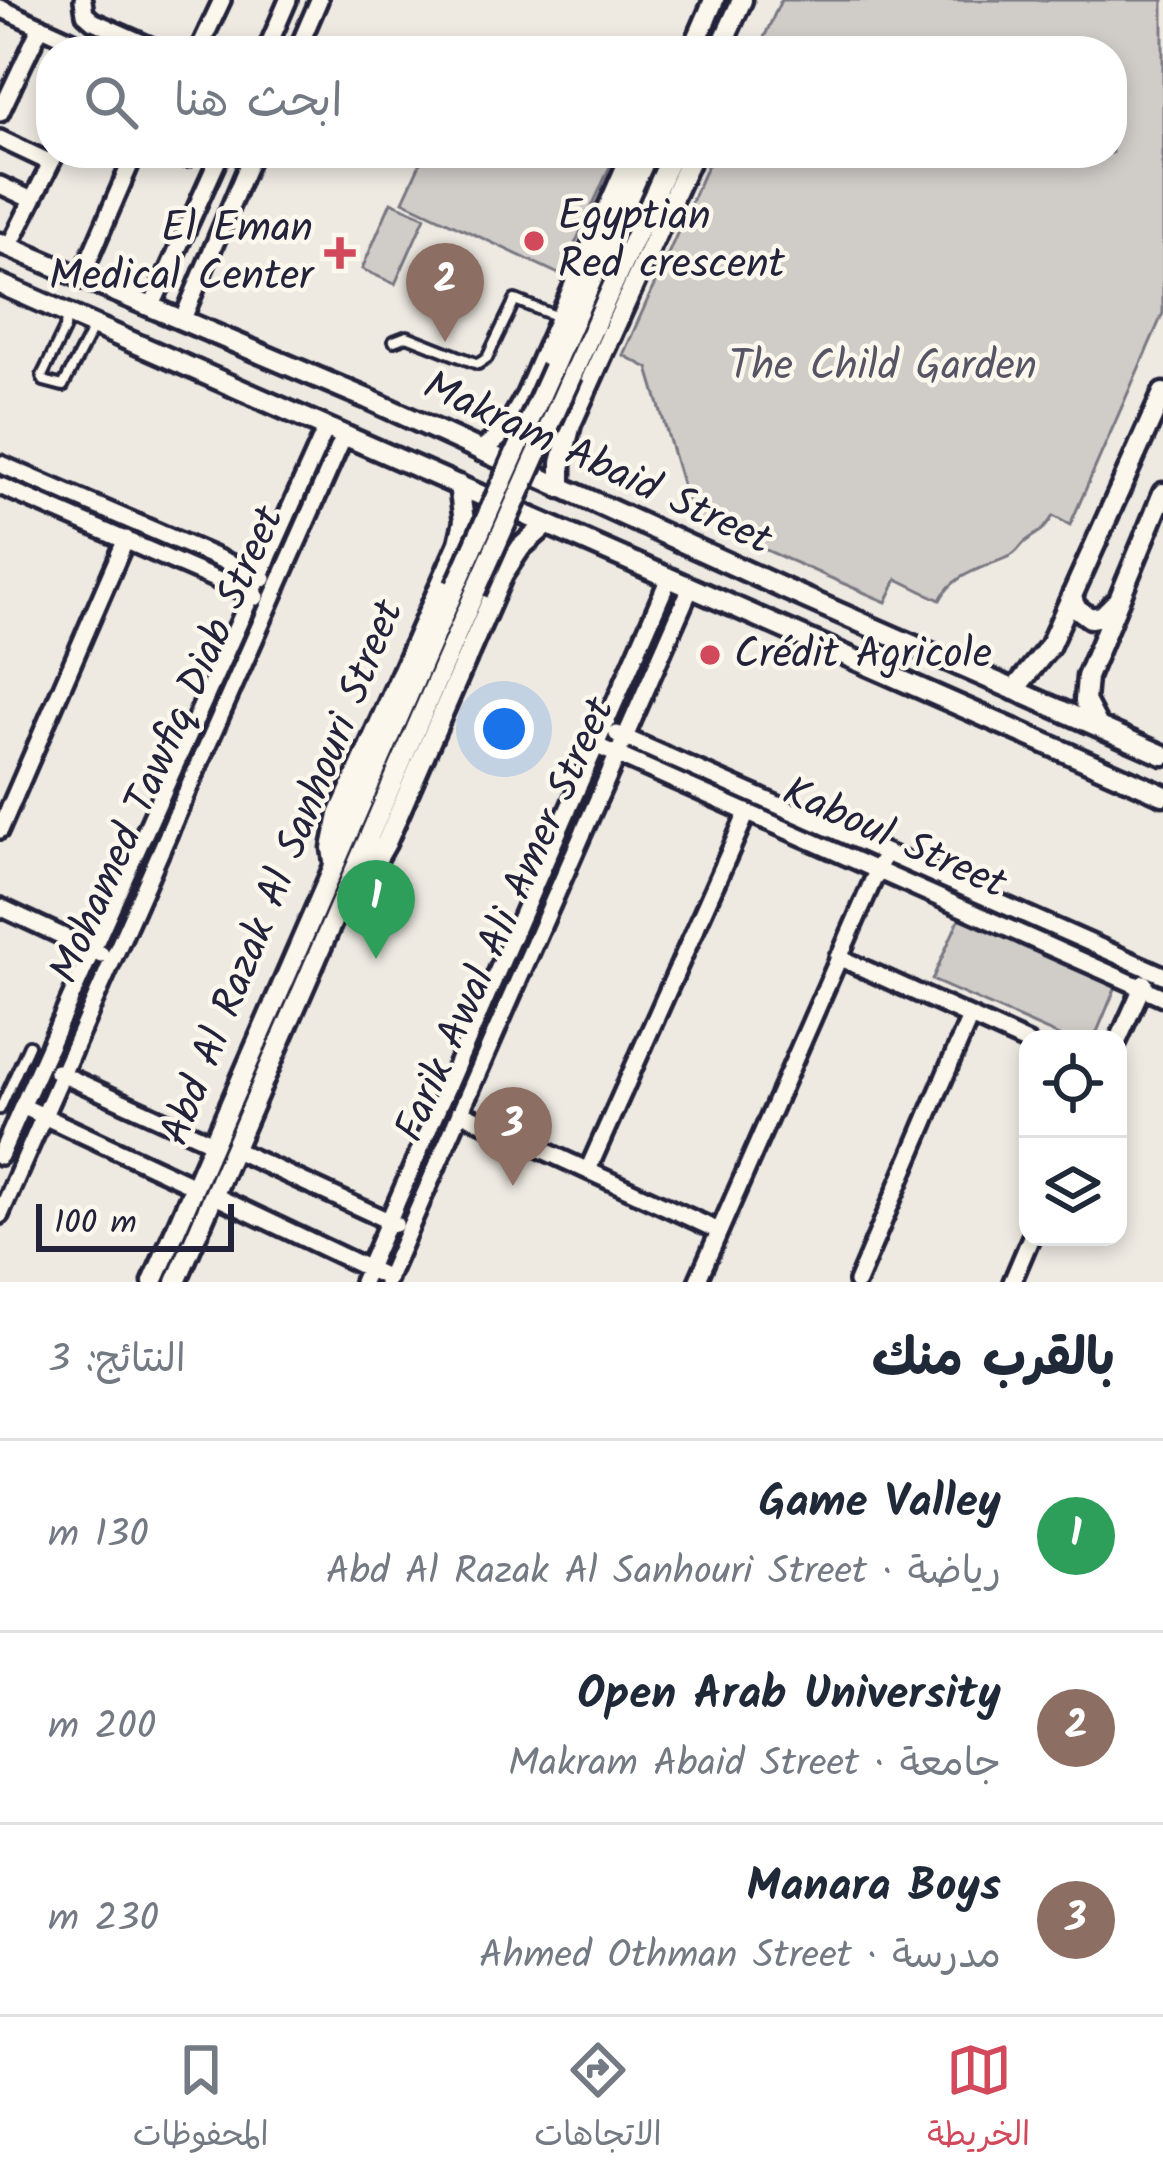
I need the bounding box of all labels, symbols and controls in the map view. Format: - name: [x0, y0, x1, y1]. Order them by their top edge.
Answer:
- search box: [36, 36, 1127, 168]
- text: ابحث هنا: [174, 67, 342, 139]
- icon: search: [78, 69, 144, 135]
- place label: Egyptian Red crescent: [558, 184, 786, 299]
- place label: El Eman Medical Center: [49, 196, 315, 311]
- marker: Egyptian Red crescent: [521, 228, 547, 254]
- marker: El Eman Medical Center: [324, 237, 356, 269]
- pin: 2: [406, 243, 484, 342]
- park label: The Child Garden: [729, 334, 1037, 401]
- street label: Makram Abaid Street: [412, 354, 783, 575]
- street label: Mohamed Tawfiq Diab Street: [32, 495, 304, 994]
- street label: Abd Al Razak Al Sanhouri Street: [143, 589, 424, 1156]
- place label: Crédit Agricole: [734, 622, 992, 689]
- marker: Crédit Agricole: [697, 642, 723, 668]
- street label: Farik Awal Ali Amer Street: [378, 686, 635, 1153]
- your location: [474, 699, 534, 759]
- street label: Kaboul Street: [771, 760, 1018, 919]
- pin: 1: [337, 860, 415, 959]
- map controls: [1019, 1030, 1127, 1246]
- button: locate: [1019, 1030, 1127, 1138]
- pin: 3: [474, 1087, 552, 1186]
- button: layers: [1019, 1138, 1127, 1246]
- scale bar: [36, 1198, 234, 1251]
- text: 100 m: [54, 1198, 137, 1251]
- text: بالقرب منك: [872, 1320, 1115, 1401]
- text: النتائج: 3: [48, 1330, 186, 1392]
- text: Game Valley: [759, 1468, 1001, 1540]
- text: 130 m: [48, 1505, 149, 1567]
- text: 1: [1070, 1505, 1082, 1567]
- text: رياضة · Abd Al Razak Al Sanhouri Street: [326, 1542, 1001, 1604]
- text: Open Arab University: [577, 1660, 1001, 1732]
- text: 200 m: [48, 1697, 156, 1759]
- text: 2: [1065, 1697, 1087, 1759]
- text: جامعة · Makram Abaid Street: [508, 1734, 1001, 1796]
- text: Manara Boys: [747, 1852, 1001, 1924]
- text: 230 m: [48, 1889, 159, 1951]
- text: 3: [1065, 1889, 1087, 1951]
- text: مدرسة · Ahmed Othman Street: [479, 1926, 1001, 1988]
- tab: المحفوظات: [133, 2037, 269, 2163]
- tab: الاتجاهات: [534, 2037, 662, 2163]
- tab: الخريطة: [927, 2037, 1030, 2163]

